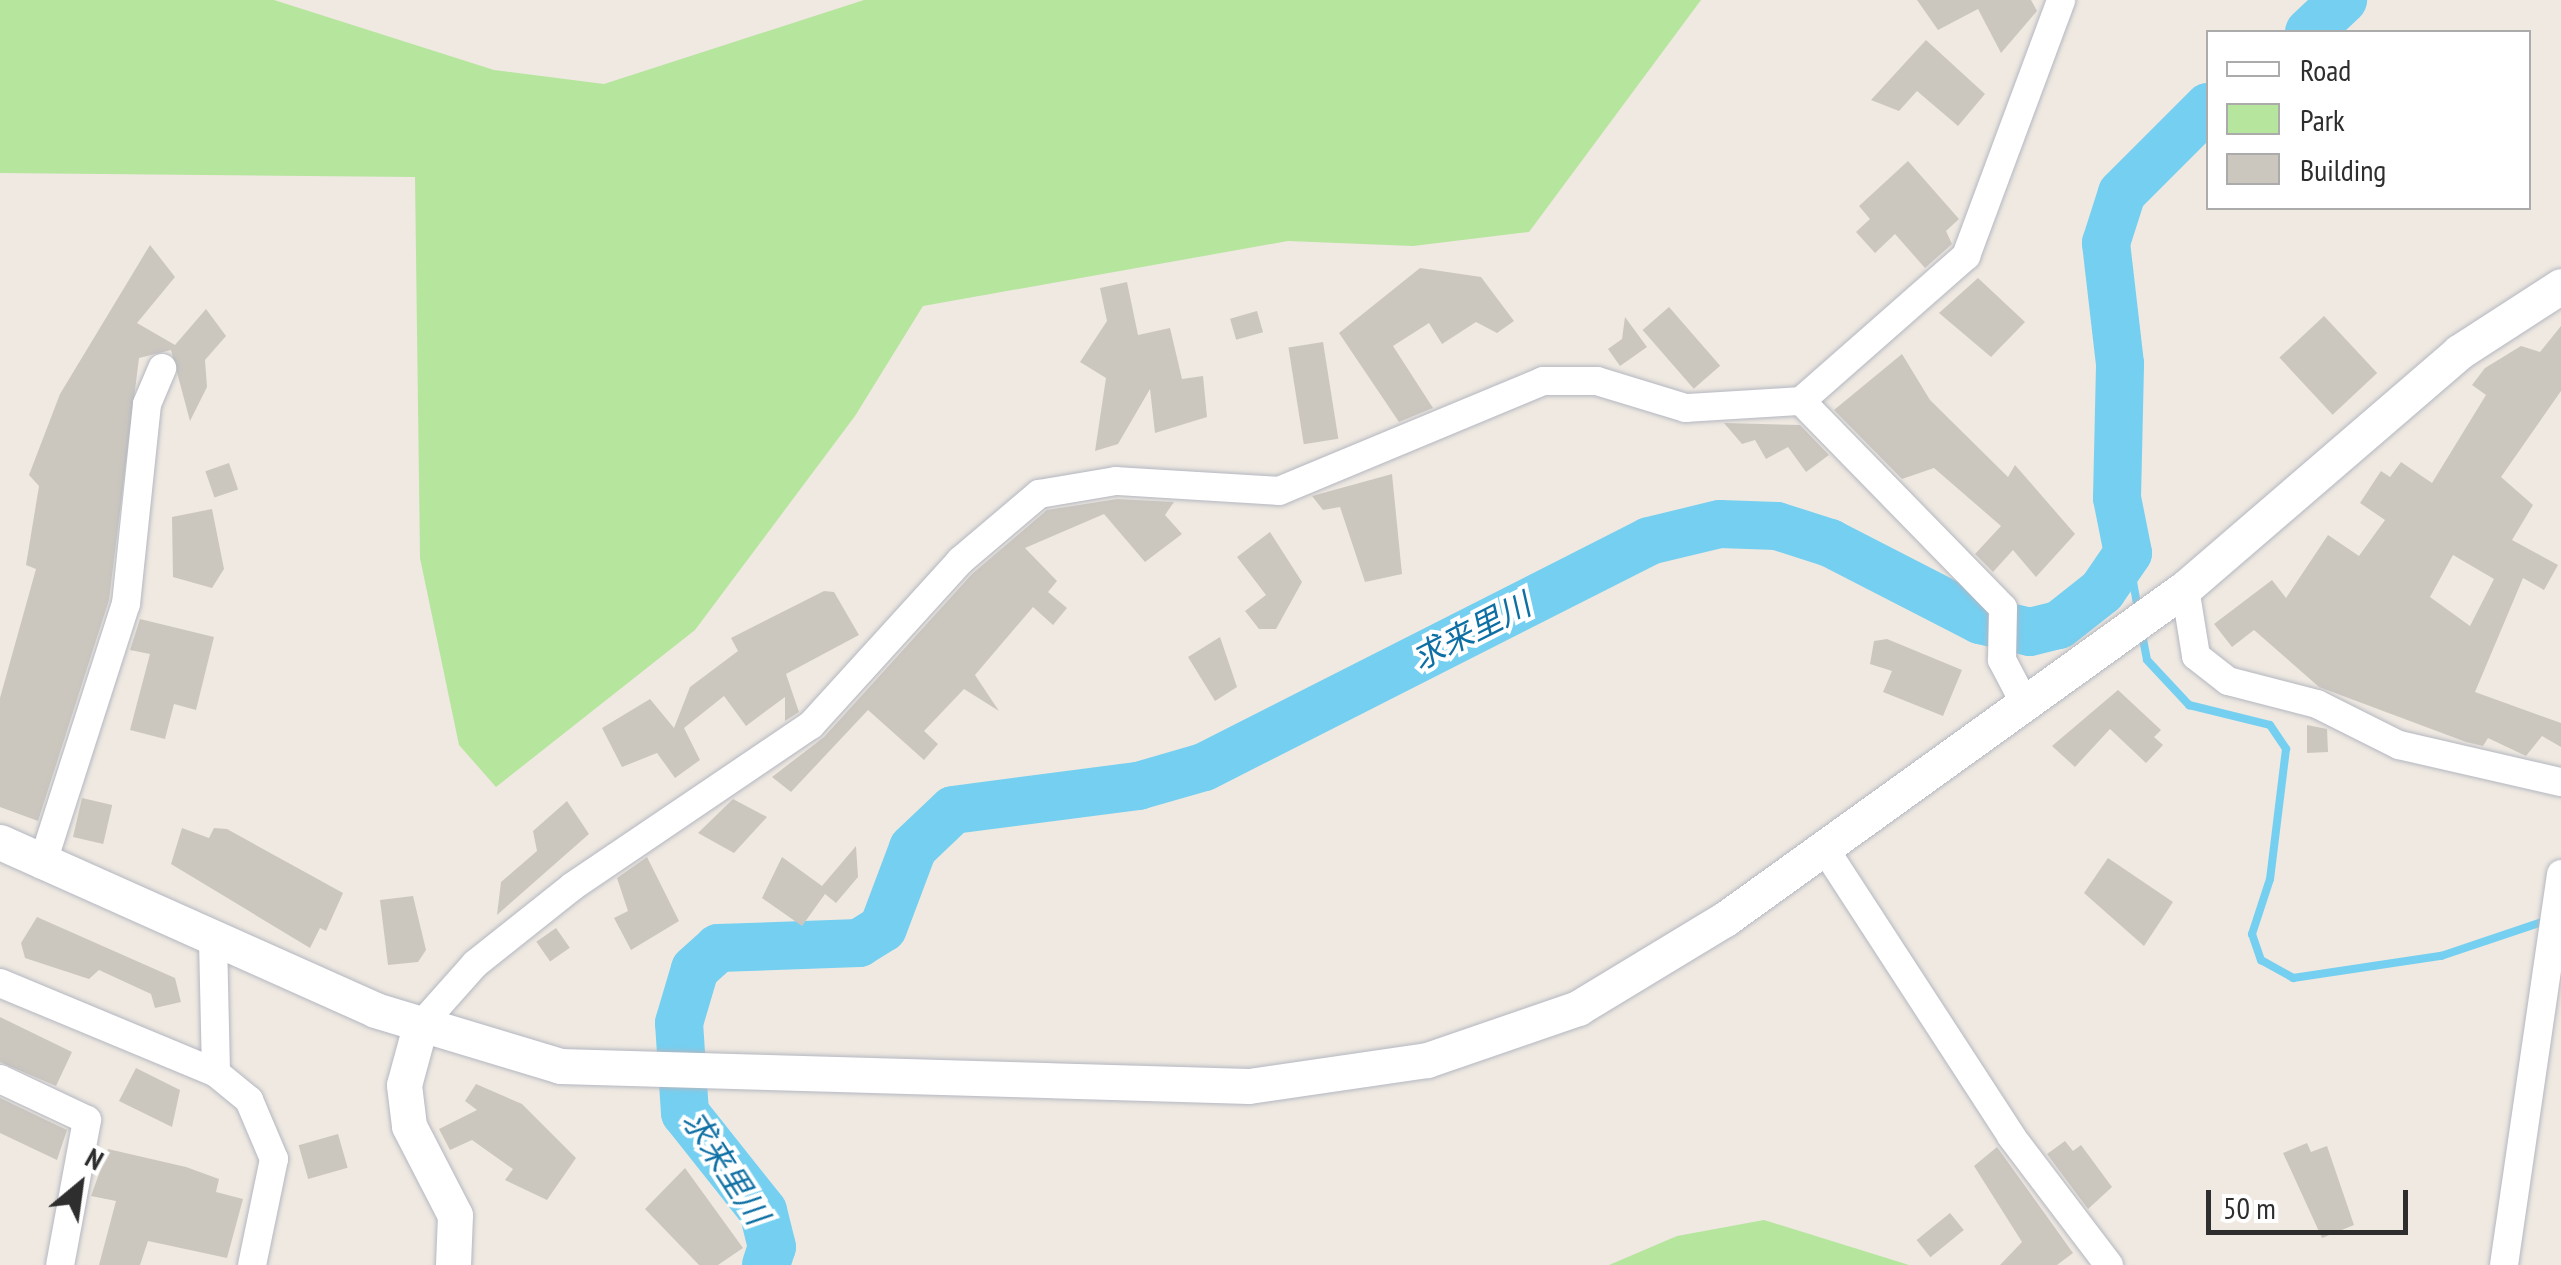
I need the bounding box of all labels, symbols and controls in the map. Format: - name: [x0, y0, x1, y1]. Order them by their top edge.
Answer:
- legend: [2206, 30, 2531, 210]
- text: Road: [2300, 50, 2351, 89]
- text: Park: [2300, 100, 2345, 139]
- text: Building: [2300, 150, 2386, 189]
- water label: 求来里川: [1405, 585, 1537, 677]
- water label: 求来里川: [675, 1103, 777, 1231]
- north arrow: [30, 1135, 130, 1235]
- text: N: [79, 1138, 110, 1178]
- scale bar: [2211, 1170, 2414, 1232]
- text: 50 m: [2223, 1188, 2276, 1227]

